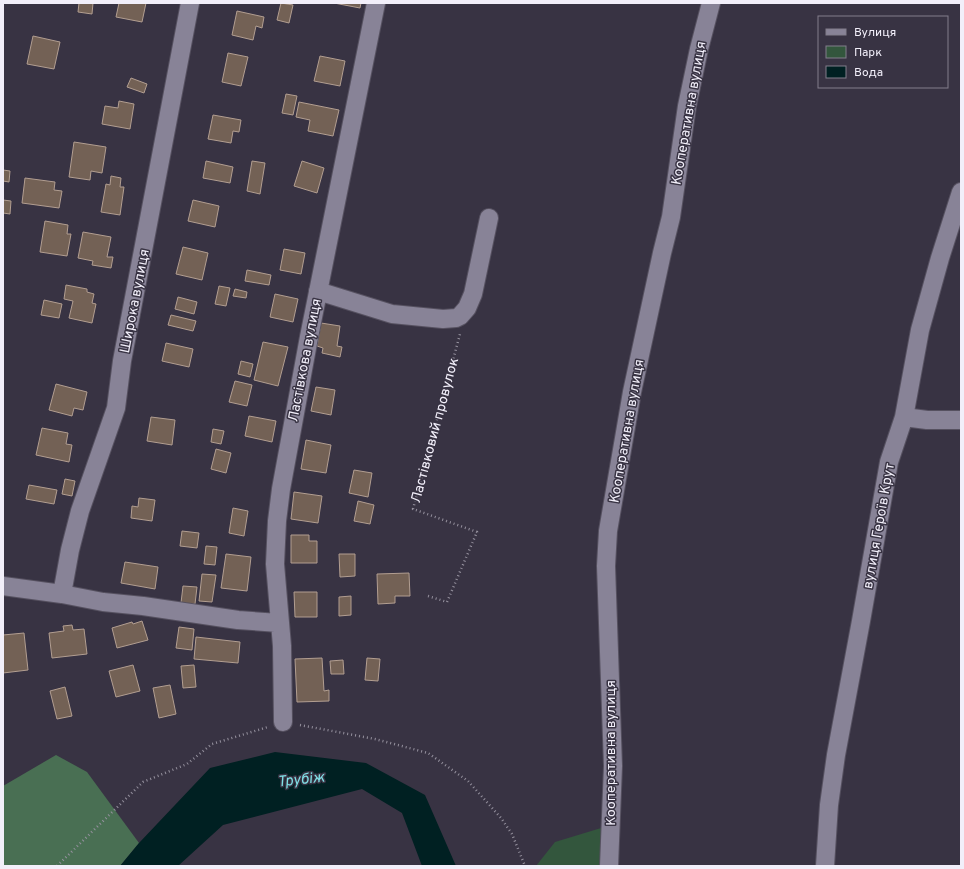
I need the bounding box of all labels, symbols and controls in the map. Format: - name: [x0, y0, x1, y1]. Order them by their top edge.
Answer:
- legend: [818, 16, 948, 88]
- text: Вулиця: [854, 25, 896, 41]
- street label: Кооперативна вулиця: [668, 40, 711, 186]
- text: Парк: [854, 45, 882, 61]
- text: Вода: [854, 65, 883, 81]
- street label: Широка вулиця: [117, 248, 154, 355]
- street label: Ластівкова вулиця: [285, 297, 326, 423]
- street label: Ластівковий провулок: [408, 356, 463, 505]
- street label: Кооперативна вулиця: [606, 358, 649, 504]
- street label: вулиця Героїв Крут: [860, 462, 899, 590]
- street label: Кооперативна вулиця: [603, 680, 620, 826]
- water label: Трубіж: [277, 769, 326, 792]

